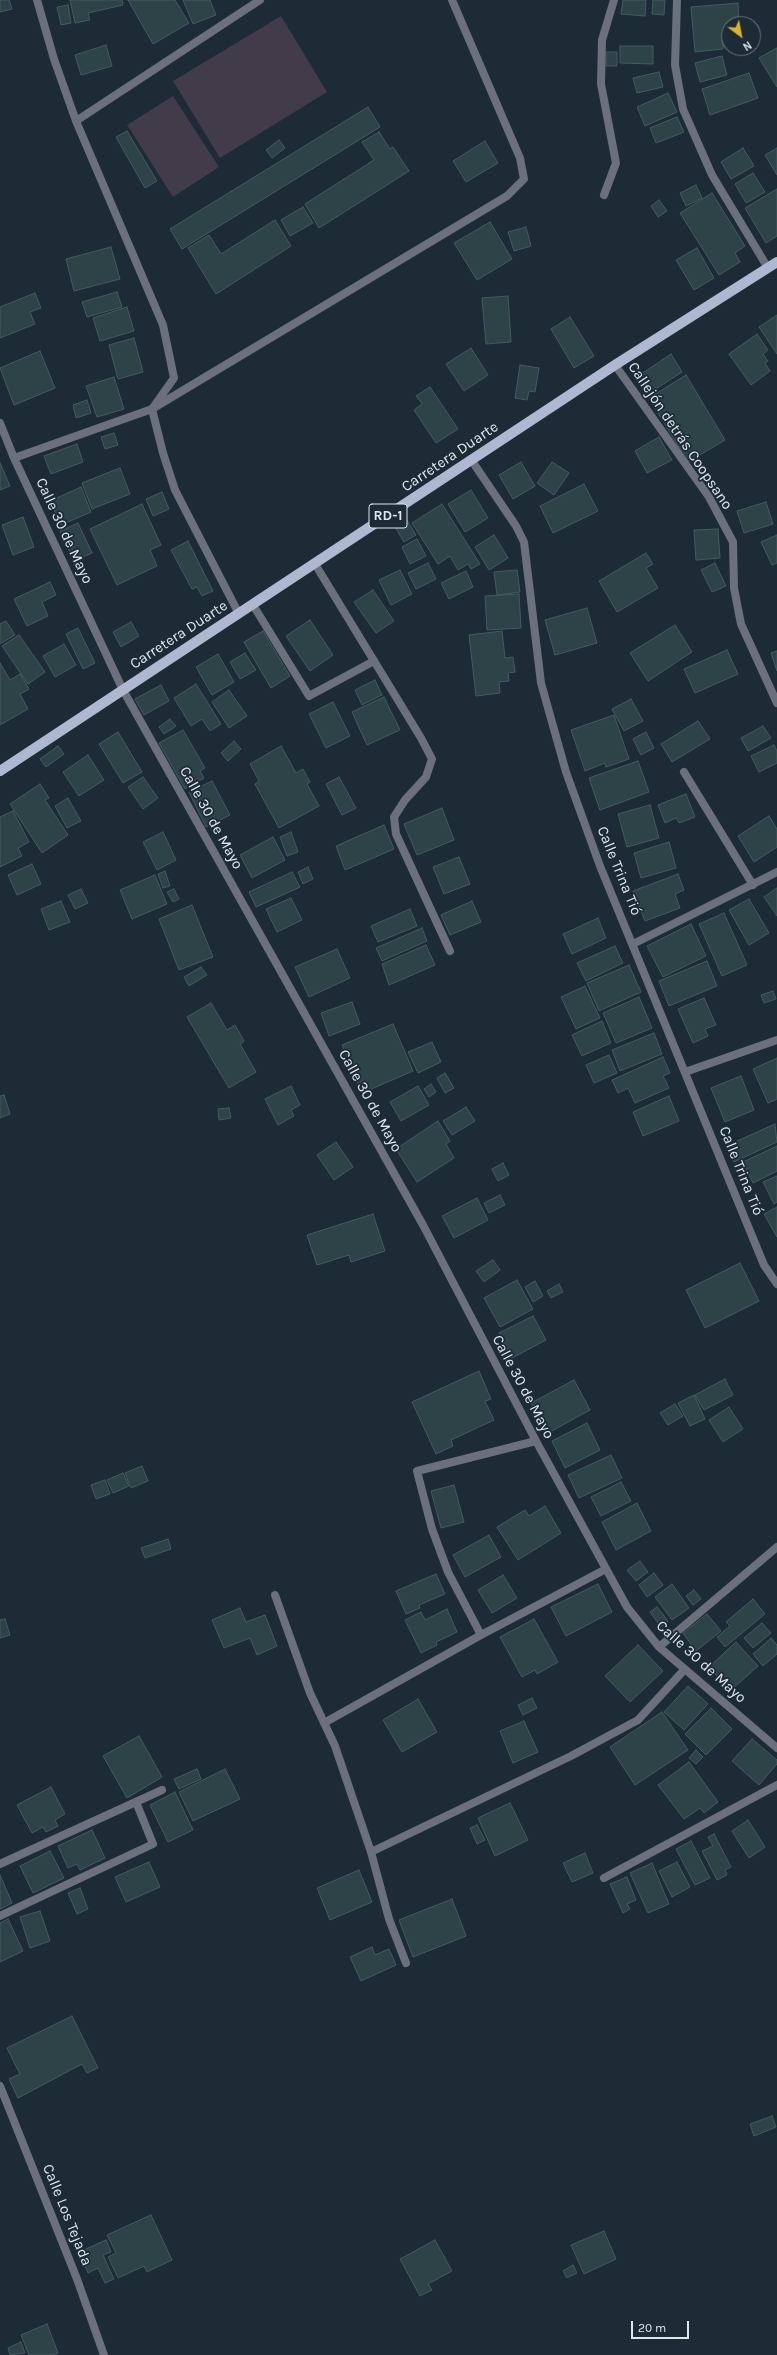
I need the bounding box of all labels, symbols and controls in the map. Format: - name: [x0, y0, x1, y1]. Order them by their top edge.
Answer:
- north arrow: [721, 16, 761, 56]
- text: N: [740, 38, 754, 53]
- street label: Callejón detrás Coopsano: [624, 359, 736, 513]
- street label: Carretera Duarte: [398, 418, 502, 496]
- street label: Calle 30 de Mayo: [32, 475, 96, 587]
- road number: RD-1: [369, 504, 407, 528]
- street label: Carretera Duarte: [127, 597, 231, 673]
- street label: Calle 30 de Mayo: [175, 763, 247, 873]
- street label: Calle Trina Tió: [593, 824, 645, 918]
- street label: Calle 30 de Mayo: [334, 1046, 406, 1156]
- street label: Calle Trina Tió: [715, 1124, 767, 1218]
- street label: Calle 30 de Mayo: [488, 1332, 558, 1442]
- street label: Calle 30 de Mayo: [652, 1617, 750, 1707]
- street label: Calle Los Tejada: [38, 2162, 96, 2268]
- scale bar: [633, 2313, 691, 2339]
- text: 20 m: [638, 2321, 666, 2335]

